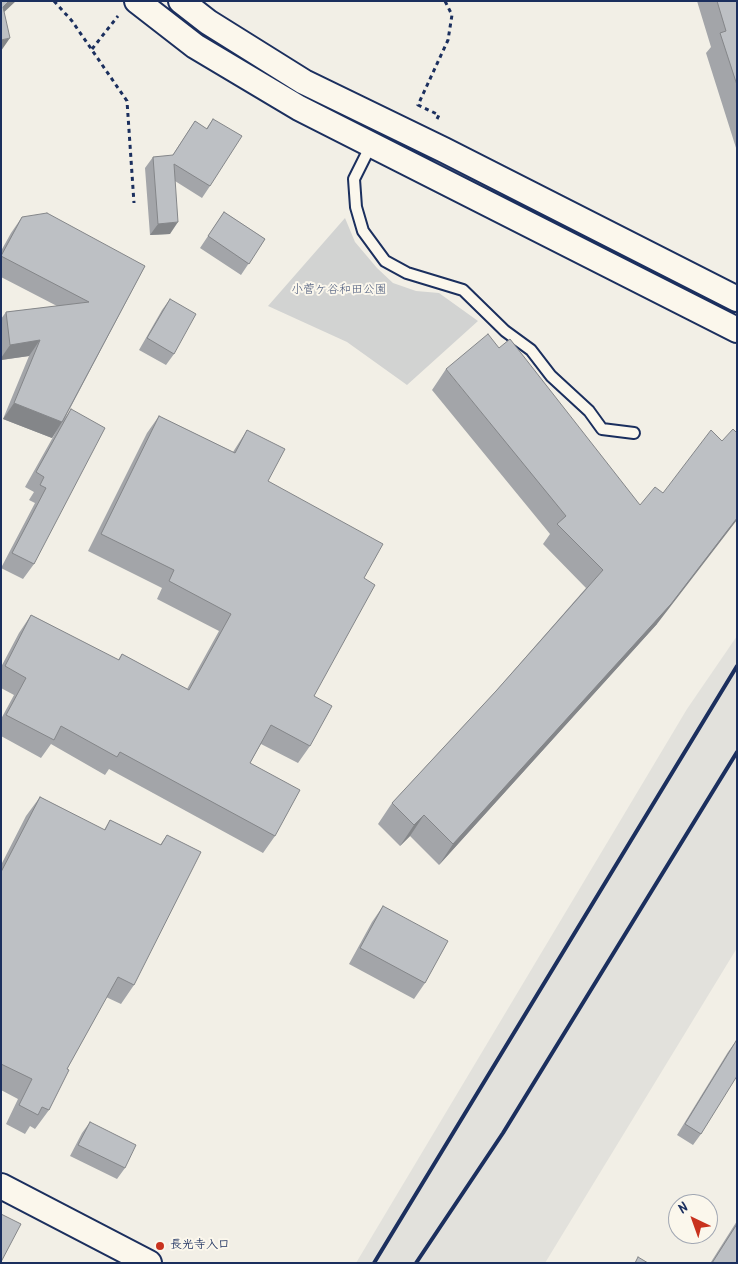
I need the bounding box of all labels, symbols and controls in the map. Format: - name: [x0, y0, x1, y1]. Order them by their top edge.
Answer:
- park label: 小菅ケ谷和田公園: [291, 284, 387, 298]
- north arrow: [668, 1194, 718, 1244]
- text: N: [673, 1197, 694, 1220]
- place label: 長光寺入口: [170, 1239, 230, 1253]
- marker: 長光寺入口: [154, 1240, 166, 1252]

